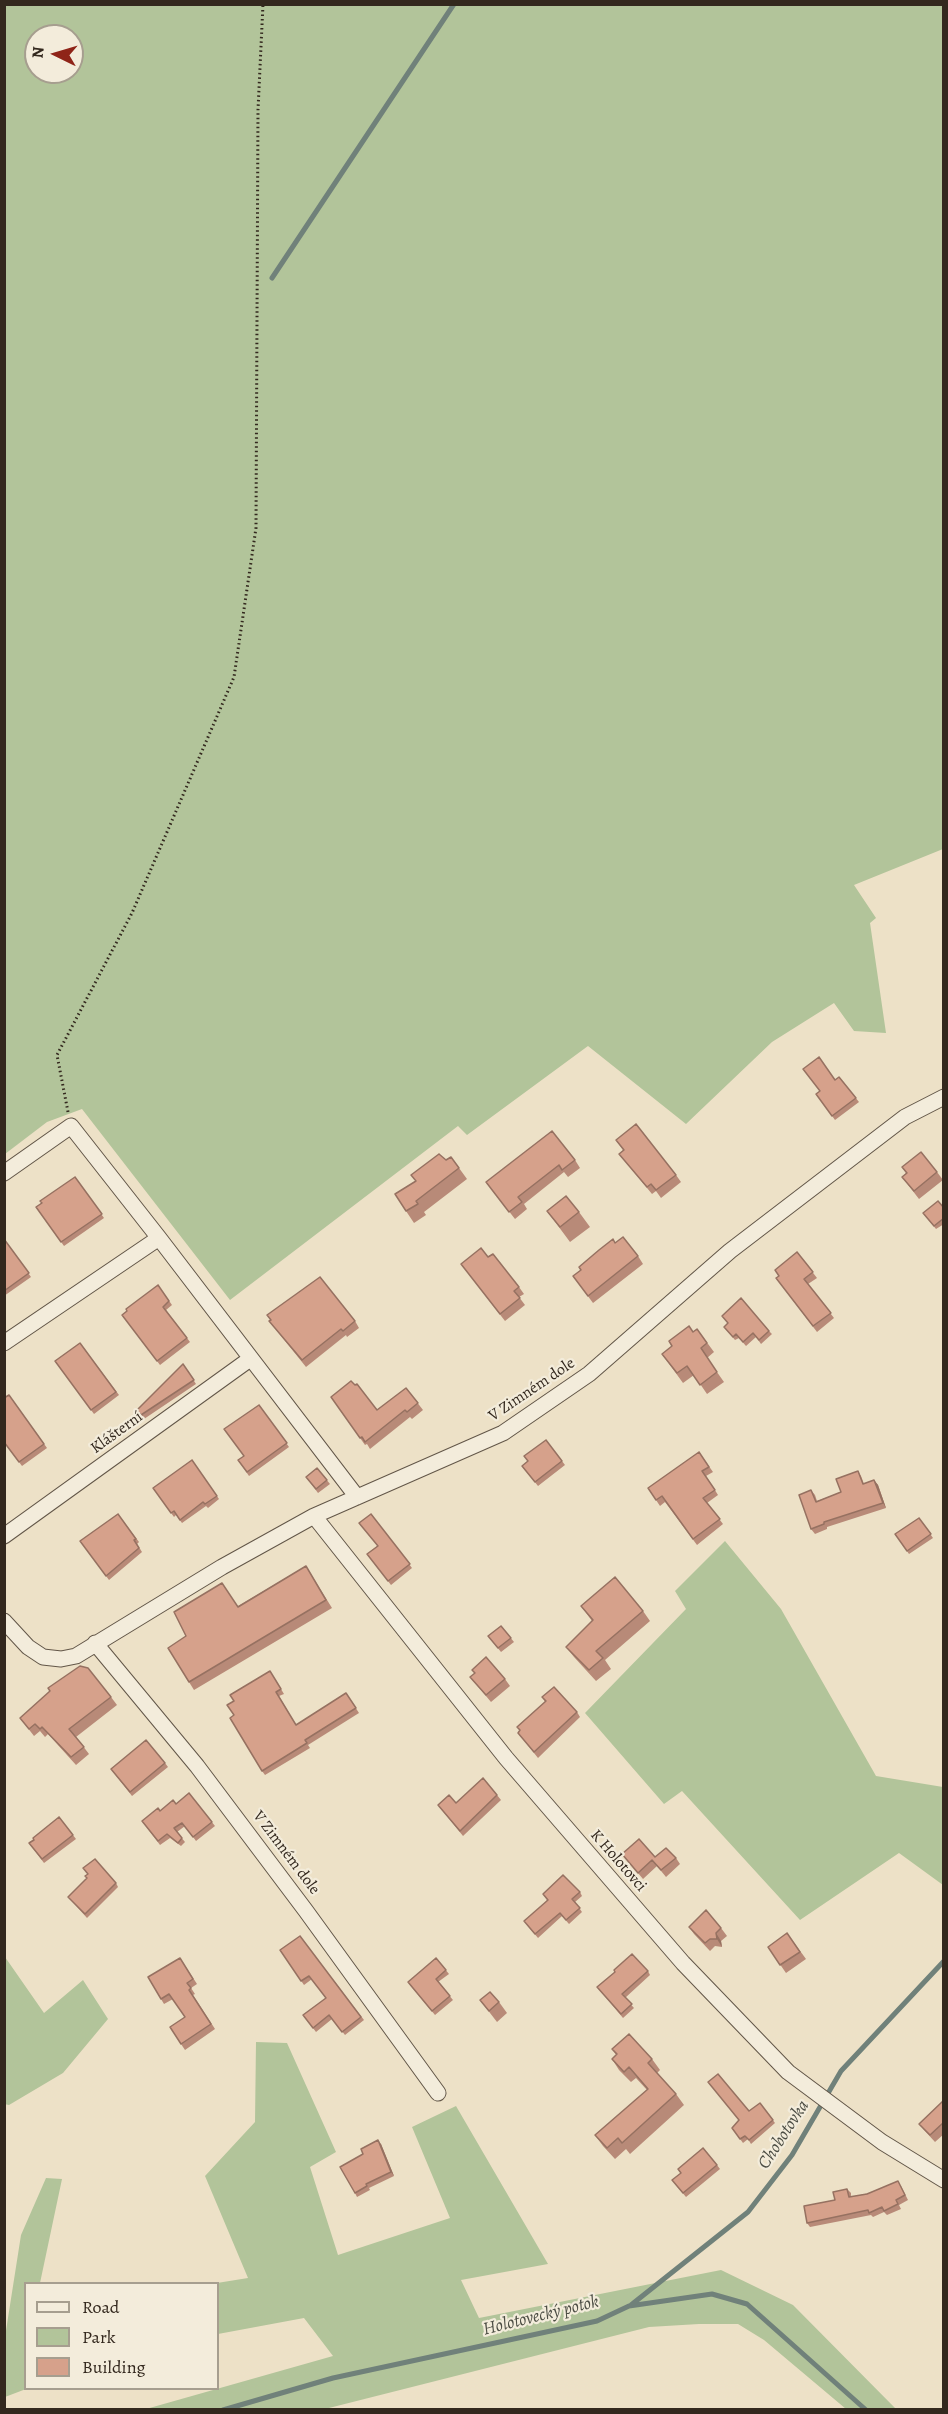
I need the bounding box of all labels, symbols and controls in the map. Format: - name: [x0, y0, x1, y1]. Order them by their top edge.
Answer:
- north arrow: [24, 24, 84, 84]
- text: N: [27, 46, 50, 59]
- street label: V Zimném dole: [485, 1354, 579, 1426]
- street label: Klášterní: [87, 1408, 147, 1458]
- street label: V Zimném dole: [248, 1807, 324, 1899]
- street label: K Holotovci: [586, 1826, 650, 1896]
- water label: Chobotovka: [754, 2096, 814, 2174]
- legend: [24, 2282, 219, 2390]
- water label: Holotovecký potok: [481, 2291, 601, 2341]
- text: Road: [82, 2295, 119, 2319]
- text: Park: [82, 2325, 116, 2349]
- text: Building: [82, 2355, 146, 2379]

